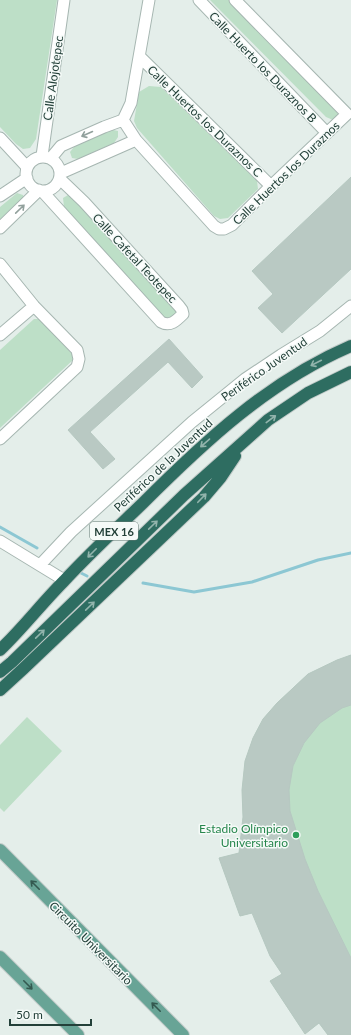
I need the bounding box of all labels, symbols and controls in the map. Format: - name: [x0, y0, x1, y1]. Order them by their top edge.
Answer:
- street label: Calle Huerto los Duraznos B: [206, 8, 320, 126]
- street label: Calle Alojotepec: [40, 34, 66, 121]
- street label: Calle Huertos los Duraznos C: [144, 62, 266, 180]
- street label: Calle Huertos los Duraznos: [229, 118, 343, 228]
- one-way arrow: [82, 131, 94, 138]
- one-way arrow: [15, 204, 25, 214]
- street label: Calle Cafetal Teotepec: [90, 210, 181, 306]
- street label: Periférico Juventud: [218, 334, 310, 404]
- one-way arrow: [310, 360, 322, 368]
- street label: Periférico de la Juventud: [111, 415, 215, 515]
- one-way arrow: [265, 415, 276, 423]
- one-way arrow: [200, 439, 210, 448]
- one-way arrow: [197, 493, 207, 503]
- one-way arrow: [148, 520, 159, 529]
- road number: MEX 16: [90, 522, 138, 540]
- one-way arrow: [87, 548, 97, 558]
- one-way arrow: [85, 601, 95, 611]
- one-way arrow: [35, 630, 45, 639]
- place label: Estadio Olímpico Universitario: [199, 821, 288, 850]
- marker: Estadio Olímpico Universitario: [291, 830, 301, 840]
- one-way arrow: [30, 880, 39, 890]
- street label: Circuito Universitario: [46, 898, 136, 988]
- one-way arrow: [23, 980, 33, 990]
- scale bar: [10, 1001, 91, 1027]
- one-way arrow: [151, 1002, 161, 1012]
- text: 50 m: [16, 1007, 43, 1022]

